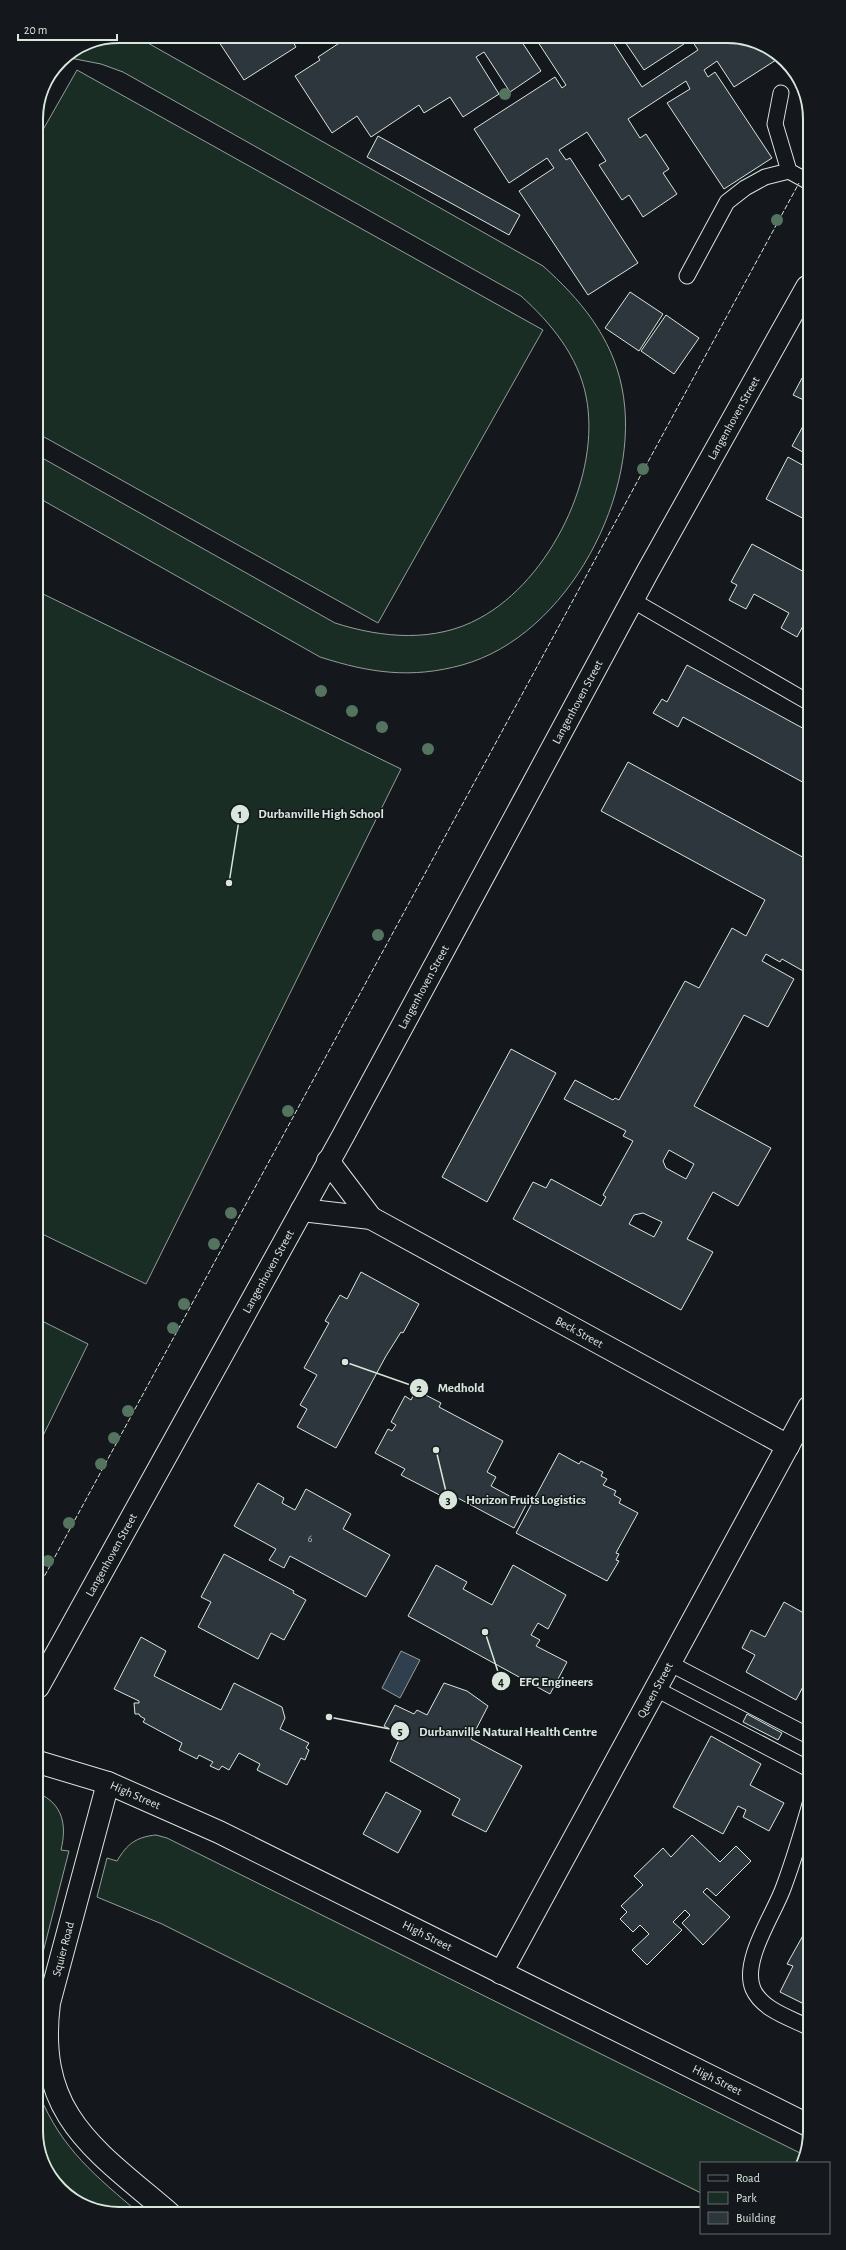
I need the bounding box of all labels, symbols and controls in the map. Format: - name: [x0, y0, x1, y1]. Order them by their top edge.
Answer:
- scale bar: [18, 16, 117, 42]
- text: 20 m: [24, 24, 47, 36]
- street label: Langenhoven Street: [706, 374, 762, 462]
- street label: Langenhoven Street: [550, 658, 605, 746]
- callout: Durbanville High School: [230, 801, 392, 826]
- text: 1: [238, 808, 242, 820]
- text: Durbanville High School: [258, 808, 384, 821]
- street label: Langenhoven Street: [396, 943, 451, 1031]
- street label: Langenhoven Street: [240, 1228, 296, 1315]
- street label: Beck Street: [554, 1314, 605, 1350]
- callout: Medhold: [409, 1375, 492, 1400]
- text: 2: [416, 1382, 422, 1394]
- text: Medhold: [438, 1382, 485, 1395]
- callout: Horizon Fruits Logistics: [438, 1487, 594, 1512]
- text: 3: [445, 1494, 451, 1506]
- text: Horizon Fruits Logistics: [466, 1494, 586, 1507]
- street label: Langenhoven Street: [83, 1511, 139, 1599]
- house number: 6: [308, 1534, 313, 1544]
- street label: Queen Street: [635, 1660, 675, 1720]
- callout: EFG Engineers: [491, 1669, 601, 1694]
- text: 4: [498, 1676, 504, 1688]
- text: EFG Engineers: [519, 1676, 593, 1689]
- callout: Durbanville Natural Health Centre: [390, 1719, 605, 1744]
- text: 5: [397, 1725, 403, 1737]
- text: Durbanville Natural Health Centre: [419, 1726, 597, 1739]
- street label: High Street: [108, 1779, 162, 1811]
- street label: High Street: [401, 1918, 454, 1953]
- street label: Squier Road: [50, 1920, 76, 1978]
- street label: High Street: [691, 2063, 744, 2097]
- legend: [700, 2162, 830, 2234]
- text: Road: [736, 2172, 760, 2184]
- text: Park: [736, 2192, 757, 2204]
- text: Building: [736, 2212, 776, 2224]

